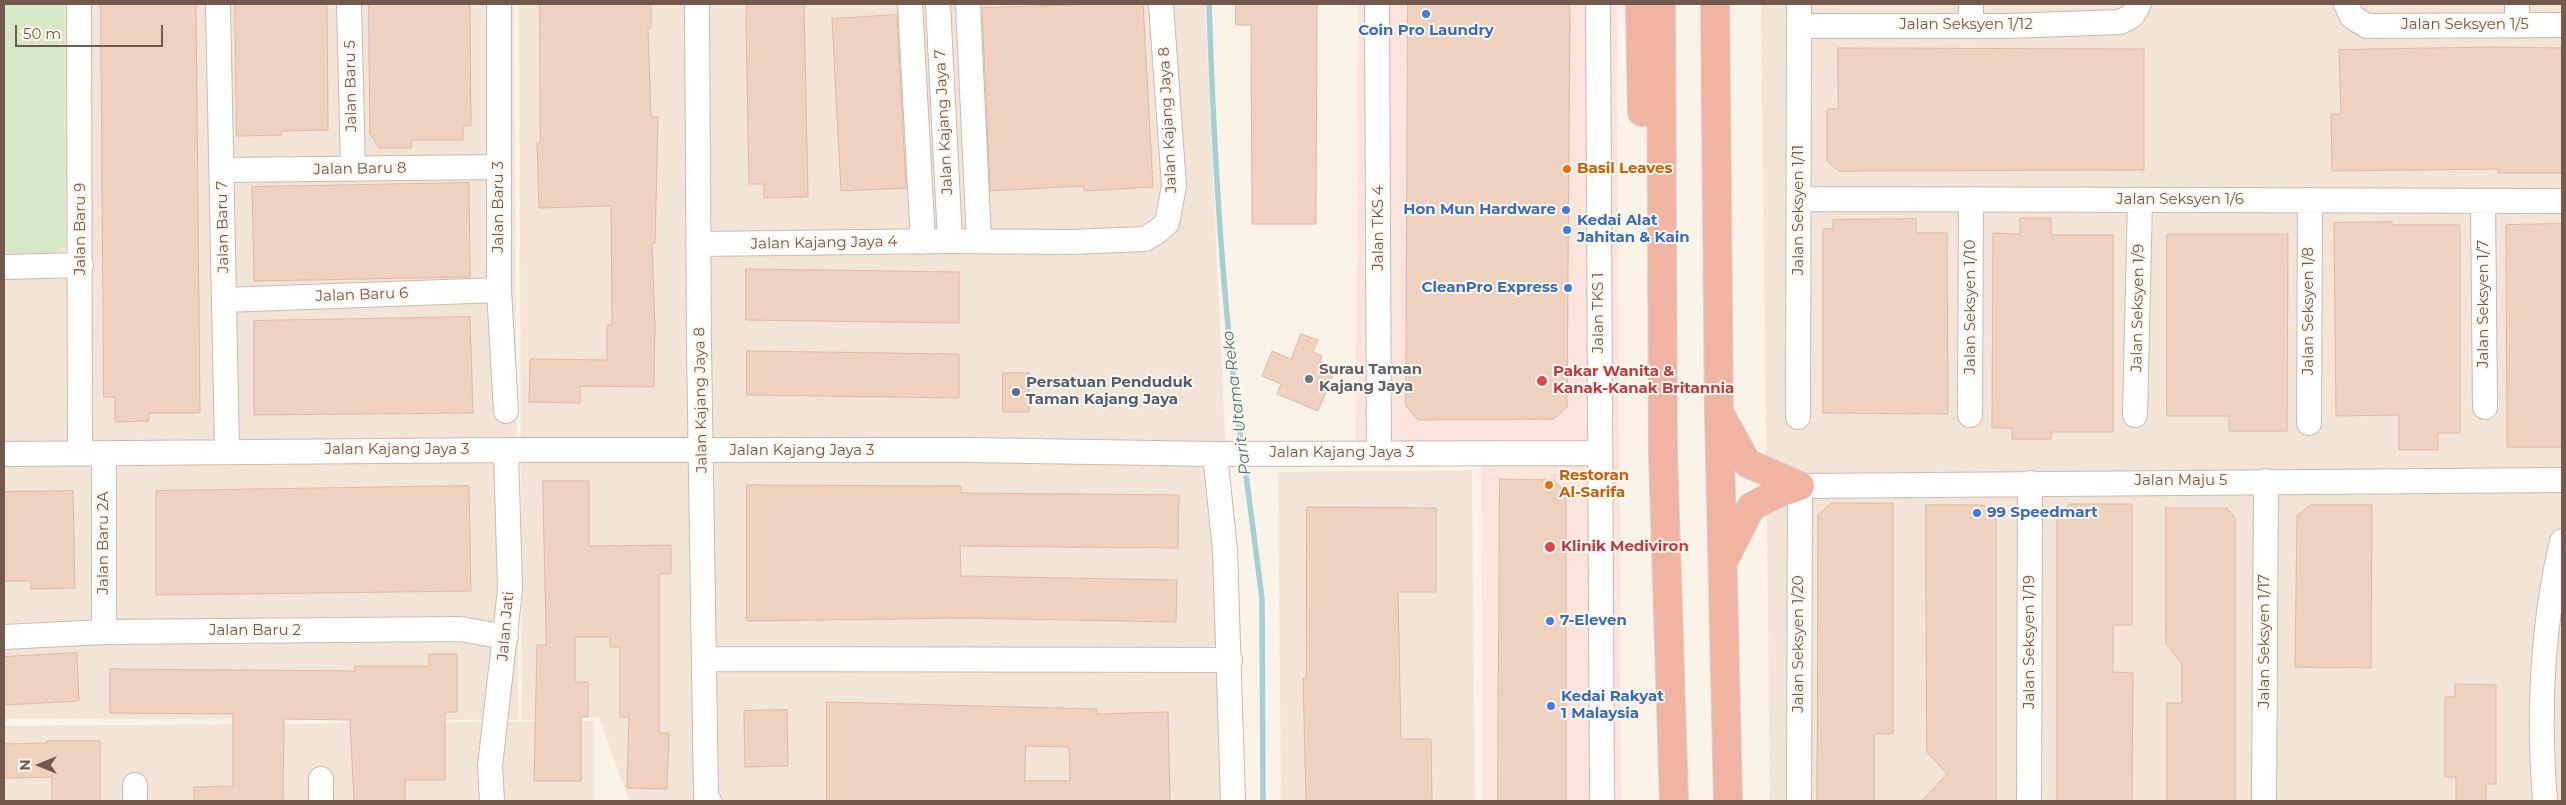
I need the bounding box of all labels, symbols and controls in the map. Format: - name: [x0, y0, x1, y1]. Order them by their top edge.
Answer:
- marker: Coin Pro Laundry: [1420, 8, 1432, 20]
- scale bar: [18, 15, 165, 47]
- street label: Jalan Seksyen 1/12: [1899, 16, 2033, 34]
- street label: Jalan Seksyen 1/5: [2401, 16, 2529, 34]
- place label: Coin Pro Laundry: [1358, 22, 1494, 40]
- text: 50 m: [23, 24, 61, 43]
- street label: Jalan Baru 5: [341, 40, 361, 132]
- street label: Jalan Kajang Jaya 8: [1155, 47, 1181, 193]
- street label: Jalan Kajang Jaya 7: [931, 49, 957, 195]
- street label: Jalan Seksyen 1/11: [1790, 145, 1808, 275]
- street label: Jalan Baru 8: [313, 159, 407, 179]
- place label: Basil Leaves: [1577, 160, 1672, 178]
- street label: Jalan Baru 3: [490, 161, 508, 253]
- marker: Basil Leaves: [1561, 163, 1573, 175]
- street label: Jalan Baru 7: [213, 181, 233, 273]
- street label: Jalan Baru 9: [72, 183, 90, 275]
- street label: Jalan TKS 4: [1370, 185, 1388, 271]
- street label: Jalan Seksyen 1/6: [2116, 191, 2244, 209]
- place label: Hon Mun Hardware: [1403, 201, 1556, 219]
- marker: Hon Mun Hardware: [1560, 204, 1572, 216]
- place label: Kedai Alat Jahitan & Kain: [1577, 212, 1690, 247]
- marker: Kedai Alat Jahitan & Kain: [1561, 224, 1573, 236]
- street label: Jalan Kajang Jaya 4: [751, 233, 897, 253]
- street label: Jalan Seksyen 1/10: [1962, 240, 1980, 374]
- street label: Jalan Seksyen 1/7: [2475, 240, 2493, 368]
- street label: Jalan Seksyen 1/9: [2128, 244, 2148, 372]
- street label: Jalan Seksyen 1/8: [2300, 247, 2318, 375]
- street label: Jalan TKS 1: [1590, 273, 1608, 353]
- place label: CleanPro Express: [1422, 279, 1558, 297]
- marker: CleanPro Express: [1562, 282, 1574, 294]
- street label: Jalan Baru 6: [315, 284, 409, 306]
- street label: Jalan Kajang Jaya 8: [691, 327, 711, 473]
- water label: Parit Utama Reko: [1219, 330, 1255, 476]
- place label: Surau Taman Kajang Jaya: [1319, 361, 1422, 396]
- place label: Pakar Wanita & Kanak-Kanak Britannia: [1553, 363, 1734, 398]
- marker: Surau Taman Kajang Jaya: [1303, 373, 1315, 385]
- place label: Persatuan Penduduk Taman Kajang Jaya: [1026, 374, 1193, 409]
- marker: Pakar Wanita & Kanak-Kanak Britannia: [1535, 374, 1549, 388]
- marker: Persatuan Penduduk Taman Kajang Jaya: [1010, 386, 1022, 398]
- street label: Jalan Kajang Jaya 3: [324, 441, 470, 459]
- street label: Jalan Kajang Jaya 3: [729, 442, 875, 460]
- street label: Jalan Kajang Jaya 3: [1269, 444, 1415, 462]
- place label: Restoran Al-Sarifa: [1559, 467, 1629, 502]
- street label: Jalan Maju 5: [2134, 472, 2228, 490]
- marker: Restoran Al-Sarifa: [1543, 479, 1555, 491]
- street label: Jalan Baru 2A: [95, 492, 113, 594]
- place label: 99 Speedmart: [1987, 504, 2098, 522]
- marker: 99 Speedmart: [1971, 507, 1983, 519]
- place label: Klinik Mediviron: [1561, 538, 1689, 556]
- marker: Klinik Mediviron: [1543, 540, 1557, 554]
- street label: Jalan Seksyen 1/17: [2256, 574, 2274, 708]
- street label: Jalan Seksyen 1/20: [1790, 575, 1808, 713]
- street label: Jalan Seksyen 1/19: [2021, 575, 2039, 709]
- street label: Jalan Jati: [494, 590, 518, 662]
- place label: 7-Eleven: [1560, 612, 1627, 630]
- marker: 7-Eleven: [1544, 615, 1556, 627]
- street label: Jalan Baru 2: [209, 622, 301, 640]
- place label: Kedai Rakyat 1 Malaysia: [1561, 688, 1664, 723]
- marker: Kedai Rakyat 1 Malaysia: [1545, 700, 1557, 712]
- north arrow: [15, 740, 65, 790]
- text: N: [16, 759, 34, 771]

